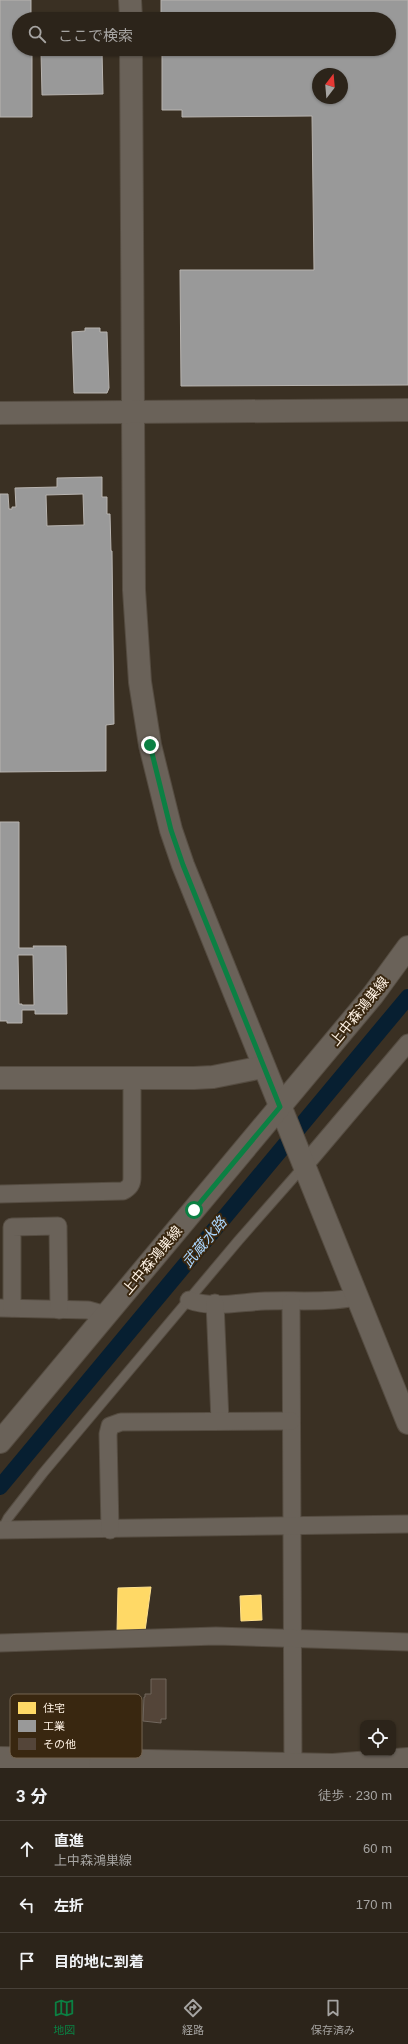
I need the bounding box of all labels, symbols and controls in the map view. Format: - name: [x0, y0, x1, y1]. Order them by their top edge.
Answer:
- search box: [12, 12, 396, 56]
- icon: search: [26, 23, 48, 45]
- text: ここで検索: [58, 27, 133, 44]
- north arrow: [312, 68, 348, 104]
- route end: [141, 736, 159, 754]
- street label: 上中森鴻巣線: [326, 973, 392, 1049]
- route start: [185, 1201, 203, 1219]
- water label: 武蔵水路: [178, 1212, 231, 1270]
- street label: 上中森鴻巣線: [119, 1223, 185, 1297]
- legend: [10, 1694, 142, 1758]
- text: 住宅: [43, 1702, 65, 1714]
- text: 工業: [43, 1720, 65, 1732]
- map controls: [360, 1720, 396, 1756]
- button: locate: [360, 1720, 396, 1756]
- text: その他: [43, 1738, 76, 1750]
- text: 3 分: [16, 1787, 47, 1806]
- text: 徒歩 · 230 m: [318, 1788, 392, 1803]
- text: 直進: [54, 1832, 84, 1849]
- icon: ahead: [16, 1838, 38, 1860]
- text: 60 m: [363, 1841, 392, 1856]
- text: 上中森鴻巣線: [54, 1853, 132, 1868]
- icon: left: [16, 1894, 38, 1916]
- text: 左折: [54, 1897, 84, 1914]
- text: 170 m: [356, 1897, 392, 1912]
- icon: arrive: [16, 1950, 38, 1972]
- text: 目的地に到着: [54, 1953, 144, 1970]
- tab: 地図: [53, 1997, 75, 2037]
- tab: 経路: [182, 1997, 204, 2037]
- tab: 保存済み: [311, 1997, 355, 2037]

